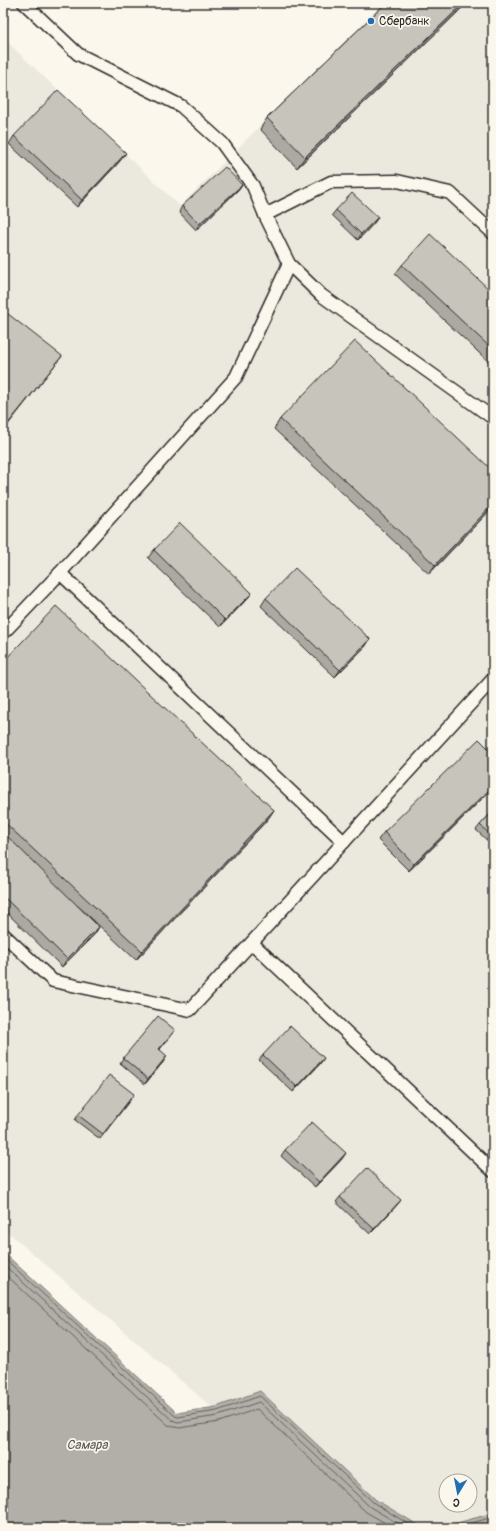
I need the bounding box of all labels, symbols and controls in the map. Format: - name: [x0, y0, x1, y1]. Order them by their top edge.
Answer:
- place label: Сбербанк: [379, 14, 430, 29]
- marker: Сбербанк: [366, 16, 376, 26]
- water label: Самара: [67, 1437, 108, 1453]
- north arrow: [438, 1473, 478, 1513]
- text: С: [452, 1495, 461, 1509]

